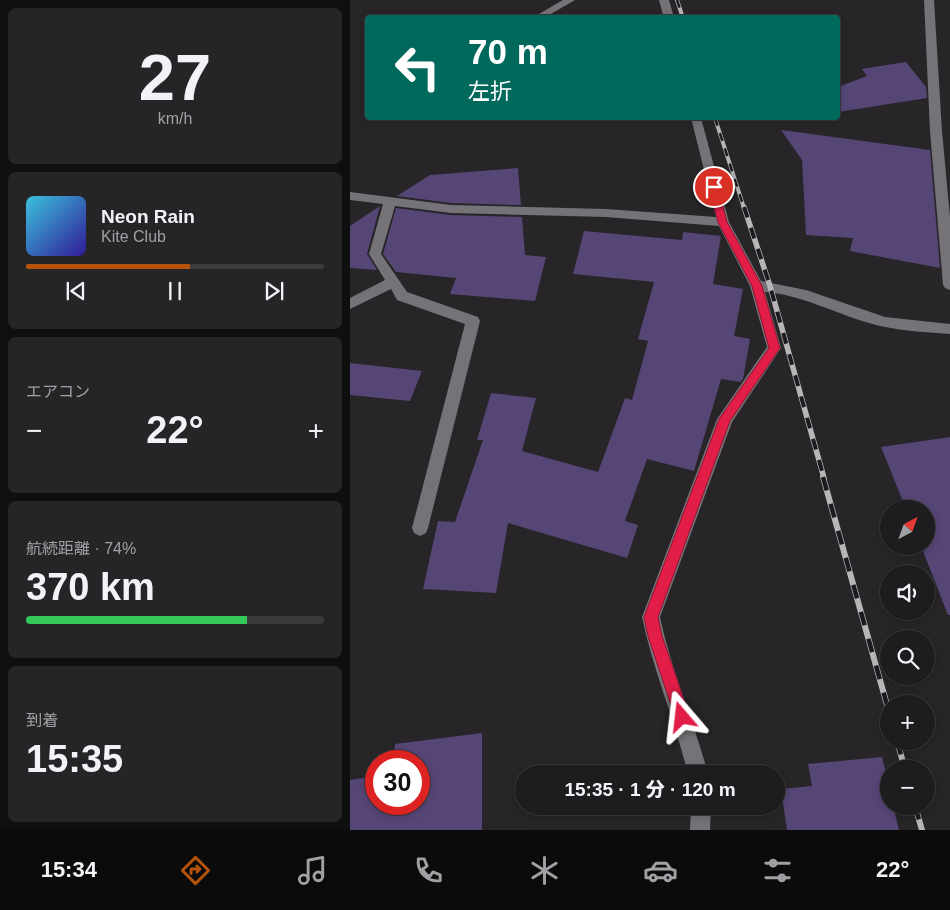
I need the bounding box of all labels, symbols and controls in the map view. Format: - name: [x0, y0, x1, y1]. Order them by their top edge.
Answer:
- text: 70 m: [468, 32, 548, 71]
- icon: left: [385, 35, 450, 100]
- text: 27: [139, 41, 211, 114]
- text: 左折: [468, 79, 512, 104]
- text: km/h: [158, 110, 192, 127]
- pin: [693, 166, 735, 208]
- icon: arrive: [700, 173, 728, 201]
- text: Neon Rain: [101, 206, 195, 227]
- text: Kite Club: [101, 228, 166, 245]
- icon: previous: [62, 277, 90, 305]
- icon: pause: [161, 277, 189, 305]
- icon: next: [260, 277, 288, 305]
- text: エアコン: [26, 383, 90, 400]
- text: 22°: [146, 409, 204, 451]
- text: −: [26, 415, 42, 446]
- text: +: [308, 415, 324, 446]
- north arrow: [880, 500, 935, 555]
- map controls: [880, 500, 935, 815]
- text: 航続距離 · 74%: [26, 540, 136, 557]
- button: sound: [880, 565, 935, 620]
- text: 370 km: [26, 566, 155, 608]
- button: search: [880, 630, 935, 685]
- position arrow: [655, 690, 707, 742]
- button: +: [880, 695, 935, 750]
- text: 到着: [26, 712, 58, 729]
- text: 15:35: [26, 738, 123, 780]
- speed limit sign: 30: [365, 750, 430, 815]
- button: −: [880, 760, 935, 815]
- text: 15:35 · 1 分 · 120 m: [564, 779, 736, 800]
- icon: directions: [178, 853, 213, 888]
- icon: music: [295, 853, 330, 888]
- icon: phone: [411, 853, 446, 888]
- icon: climate: [527, 853, 562, 888]
- icon: car: [643, 853, 678, 888]
- icon: filters: [760, 853, 795, 888]
- text: 15:34: [41, 857, 97, 882]
- text: 22°: [876, 857, 909, 882]

